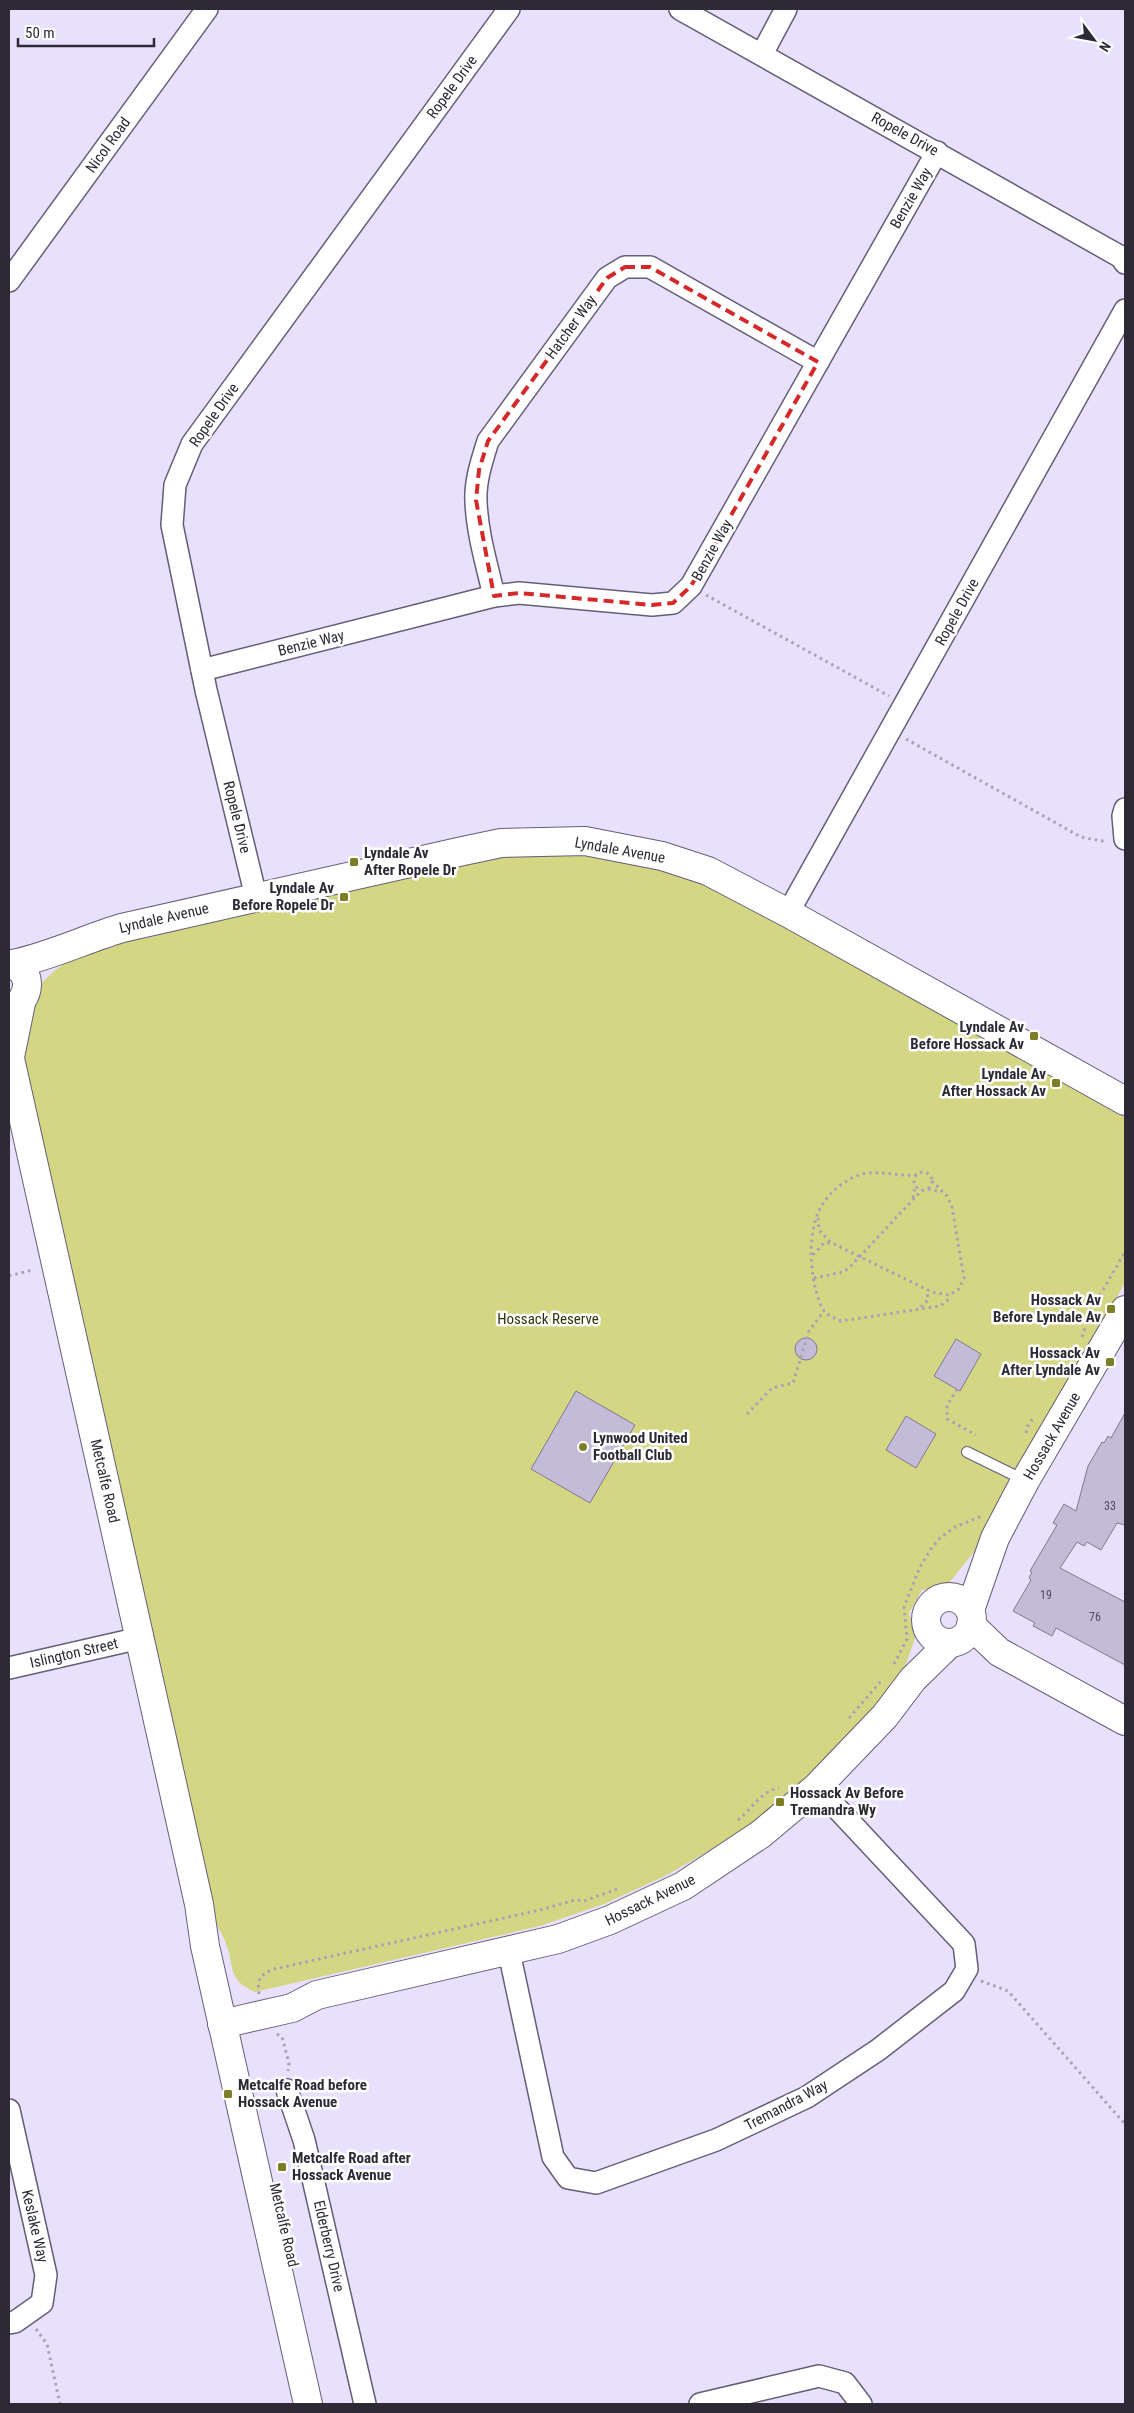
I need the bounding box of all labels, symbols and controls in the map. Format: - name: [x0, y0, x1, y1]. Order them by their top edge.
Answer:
- scale bar: [18, 15, 154, 47]
- north arrow: [1069, 15, 1119, 65]
- text: 50 m: [25, 24, 55, 42]
- text: N: [1096, 39, 1114, 55]
- street label: Ropele Drive: [423, 52, 481, 122]
- street label: Ropele Drive: [868, 108, 942, 160]
- street label: Nicol Road: [82, 114, 134, 176]
- street label: Benzie Way: [886, 164, 936, 232]
- street label: Hatcher Way: [542, 292, 600, 362]
- street label: Ropele Drive: [185, 380, 243, 450]
- street label: Benzie Way: [688, 516, 736, 584]
- street label: Ropele Drive: [931, 575, 983, 649]
- street label: Benzie Way: [276, 626, 346, 660]
- street label: Ropele Drive: [219, 779, 255, 855]
- street label: Lyndale Avenue: [573, 833, 667, 867]
- place label: Lyndale Av After Ropele Dr: [364, 844, 456, 879]
- marker: Lyndale Av After Ropele Dr: [348, 856, 360, 868]
- place label: Lyndale Av Before Ropele Dr: [232, 879, 334, 914]
- marker: Lyndale Av Before Ropele Dr: [338, 891, 350, 903]
- street label: Lyndale Avenue: [117, 899, 211, 937]
- place label: Lyndale Av Before Hossack Av: [910, 1018, 1024, 1053]
- marker: Lyndale Av Before Hossack Av: [1028, 1030, 1040, 1042]
- place label: Lyndale Av After Hossack Av: [942, 1065, 1046, 1100]
- marker: Lyndale Av After Hossack Av: [1050, 1077, 1062, 1089]
- place label: Hossack Av Before Lyndale Av: [993, 1291, 1101, 1326]
- marker: Hossack Av Before Lyndale Av: [1105, 1303, 1117, 1315]
- park label: Hossack Reserve: [497, 1310, 599, 1328]
- place label: Hossack Av After Lyndale Av: [1001, 1344, 1100, 1379]
- marker: Hossack Av After Lyndale Av: [1104, 1356, 1116, 1368]
- street label: Hossack Avenue: [1020, 1389, 1084, 1483]
- place label: Lynwood United Football Club: [593, 1429, 688, 1464]
- street label: Metcalfe Road: [87, 1437, 123, 1525]
- marker: Lynwood United Football Club: [577, 1441, 589, 1453]
- house number: 33: [1104, 1499, 1116, 1513]
- house number: 19: [1040, 1588, 1052, 1602]
- house number: 76: [1089, 1610, 1101, 1624]
- street label: Islington Street: [28, 1634, 120, 1672]
- place label: Hossack Av Before Tremandra Wy: [790, 1784, 904, 1819]
- marker: Hossack Av Before Tremandra Wy: [774, 1796, 786, 1808]
- street label: Hossack Avenue: [602, 1870, 698, 1930]
- place label: Metcalfe Road before Hossack Avenue: [238, 2076, 367, 2111]
- street label: Tremandra Way: [741, 2076, 831, 2134]
- marker: Metcalfe Road before Hossack Avenue: [222, 2088, 234, 2100]
- place label: Metcalfe Road after Hossack Avenue: [292, 2149, 411, 2184]
- marker: Metcalfe Road after Hossack Avenue: [276, 2161, 288, 2173]
- street label: Metcalfe Road: [266, 2181, 302, 2269]
- street label: Keslake Way: [18, 2188, 52, 2264]
- street label: Elderberry Drive: [310, 2199, 348, 2293]

